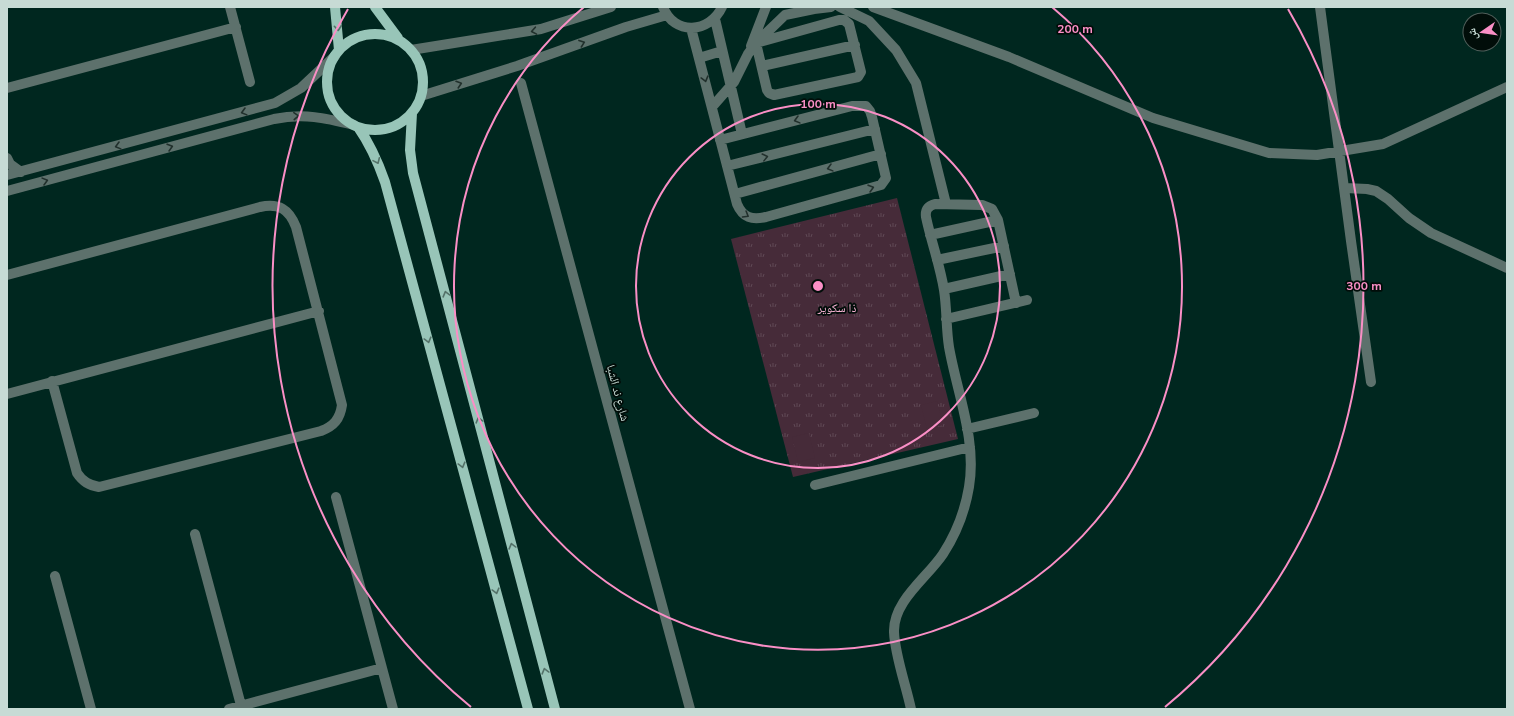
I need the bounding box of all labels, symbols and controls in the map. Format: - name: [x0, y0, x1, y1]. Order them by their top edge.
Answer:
- north arrow: [1462, 12, 1502, 52]
- text: 200 m: [1057, 21, 1093, 37]
- one-way arrow: [333, 25, 342, 31]
- one-way arrow: [531, 26, 537, 34]
- text: ش: [1464, 26, 1481, 42]
- one-way arrow: [578, 39, 585, 47]
- one-way arrow: [700, 76, 708, 82]
- one-way arrow: [455, 80, 462, 89]
- text: 100 m: [800, 96, 836, 112]
- one-way arrow: [240, 107, 247, 116]
- one-way arrow: [293, 112, 299, 120]
- one-way arrow: [794, 115, 801, 124]
- one-way arrow: [115, 141, 121, 149]
- one-way arrow: [167, 144, 174, 152]
- one-way arrow: [761, 153, 768, 162]
- one-way arrow: [372, 157, 380, 164]
- one-way arrow: [827, 163, 834, 172]
- one-way arrow: [41, 177, 48, 186]
- one-way arrow: [867, 184, 874, 193]
- one-way arrow: [742, 210, 749, 217]
- text: 300 m: [1346, 278, 1382, 294]
- centre of rings: [811, 279, 825, 293]
- one-way arrow: [442, 291, 450, 298]
- park label: ذا سكوير: [817, 300, 856, 316]
- one-way arrow: [423, 337, 431, 343]
- street label: شارع ند الشبا: [603, 363, 633, 423]
- one-way arrow: [475, 417, 484, 424]
- one-way arrow: [457, 462, 465, 469]
- one-way arrow: [508, 542, 517, 549]
- one-way arrow: [491, 587, 500, 594]
- one-way arrow: [542, 668, 550, 675]

